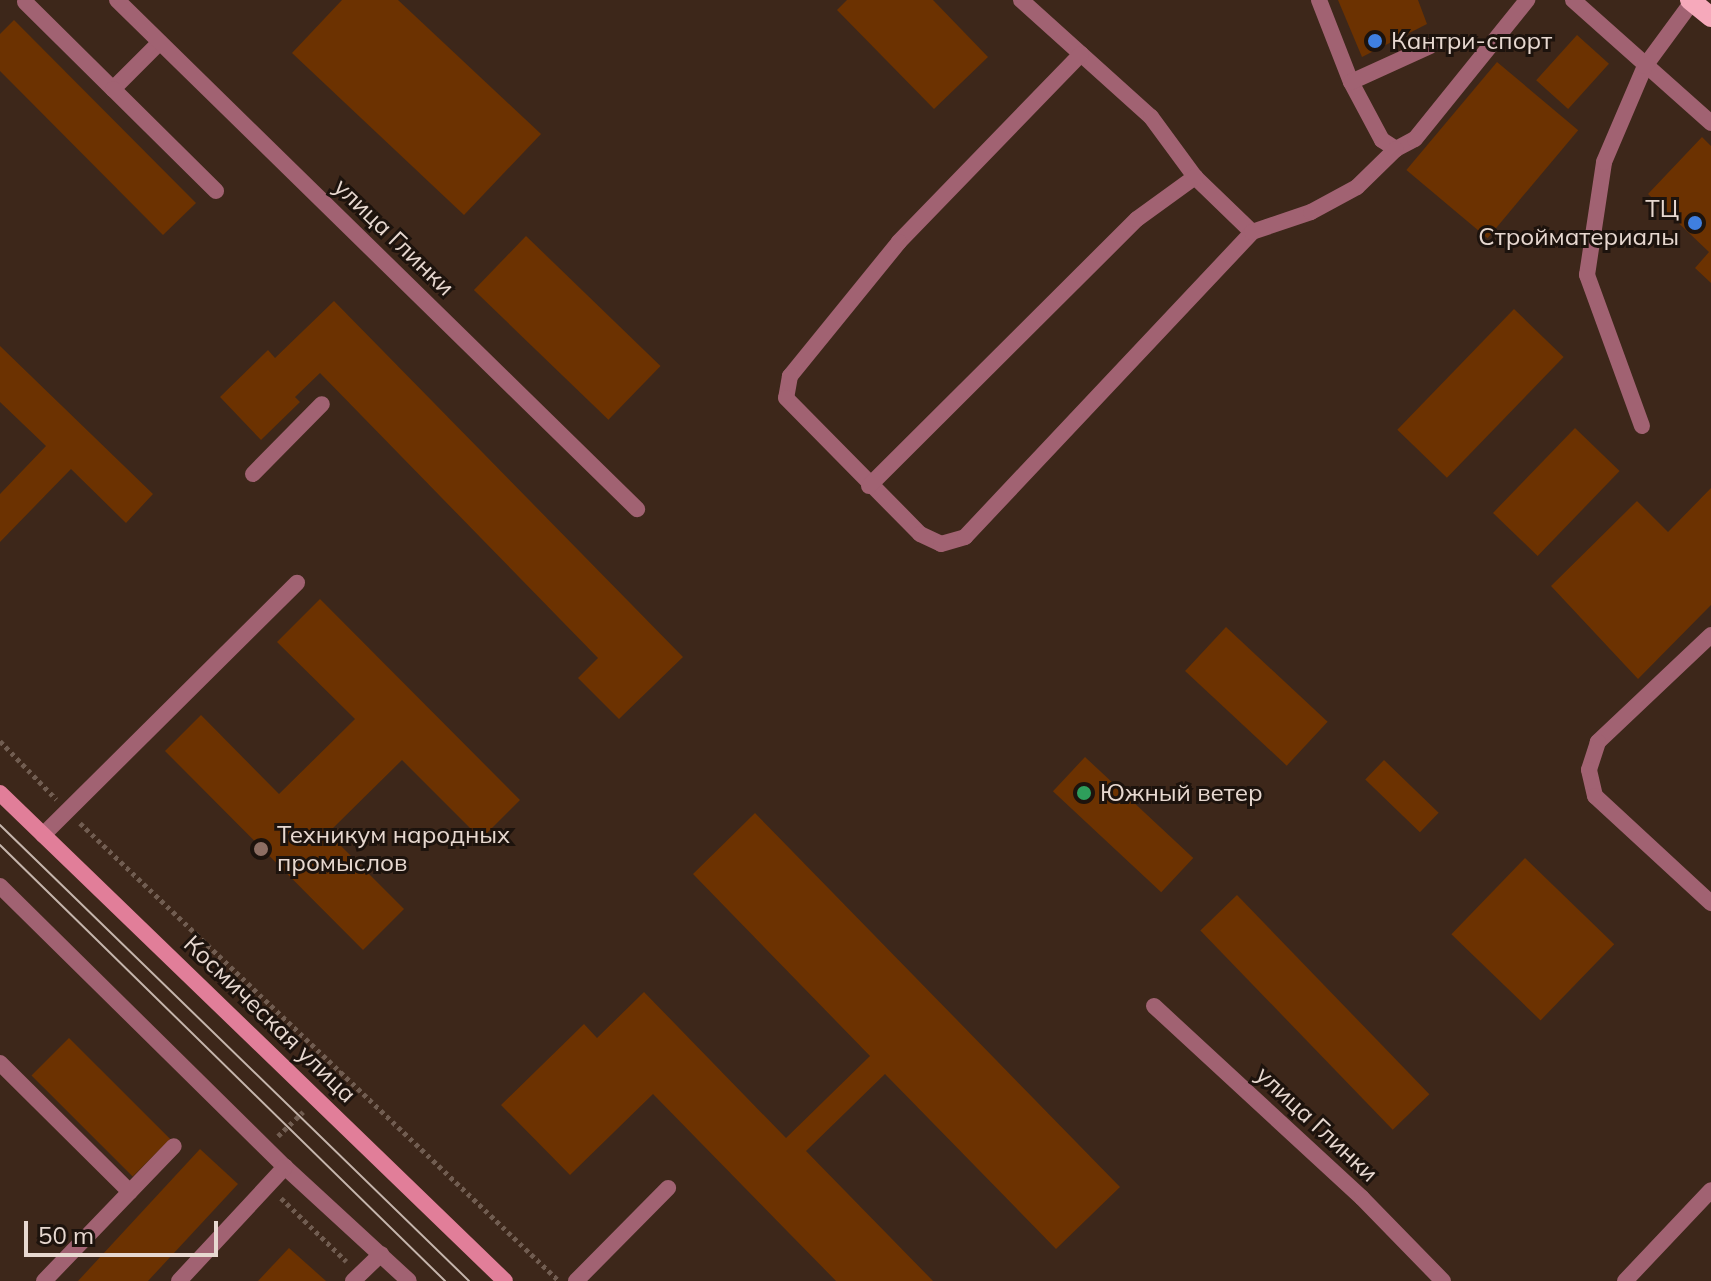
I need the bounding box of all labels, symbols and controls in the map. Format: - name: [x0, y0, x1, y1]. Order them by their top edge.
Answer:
- place label: Кантри-спорт: [1391, 27, 1552, 55]
- marker: Кантри-спорт: [1366, 32, 1384, 50]
- street label: улица Глинки: [328, 172, 460, 302]
- place label: ТЦ Стройматериалы: [1478, 195, 1679, 251]
- marker: ТЦ Стройматериалы: [1686, 214, 1704, 232]
- place label: Южный ветер: [1100, 779, 1263, 807]
- marker: Южный ветер: [1075, 784, 1093, 802]
- place label: Техникум народных промыслов: [277, 821, 510, 877]
- marker: Техникум народных промыслов: [252, 840, 270, 858]
- street label: Космическая улица: [178, 929, 362, 1109]
- street label: улица Глинки: [1250, 1060, 1384, 1188]
- scale bar: [28, 1205, 222, 1255]
- text: 50 m: [38, 1220, 94, 1250]

